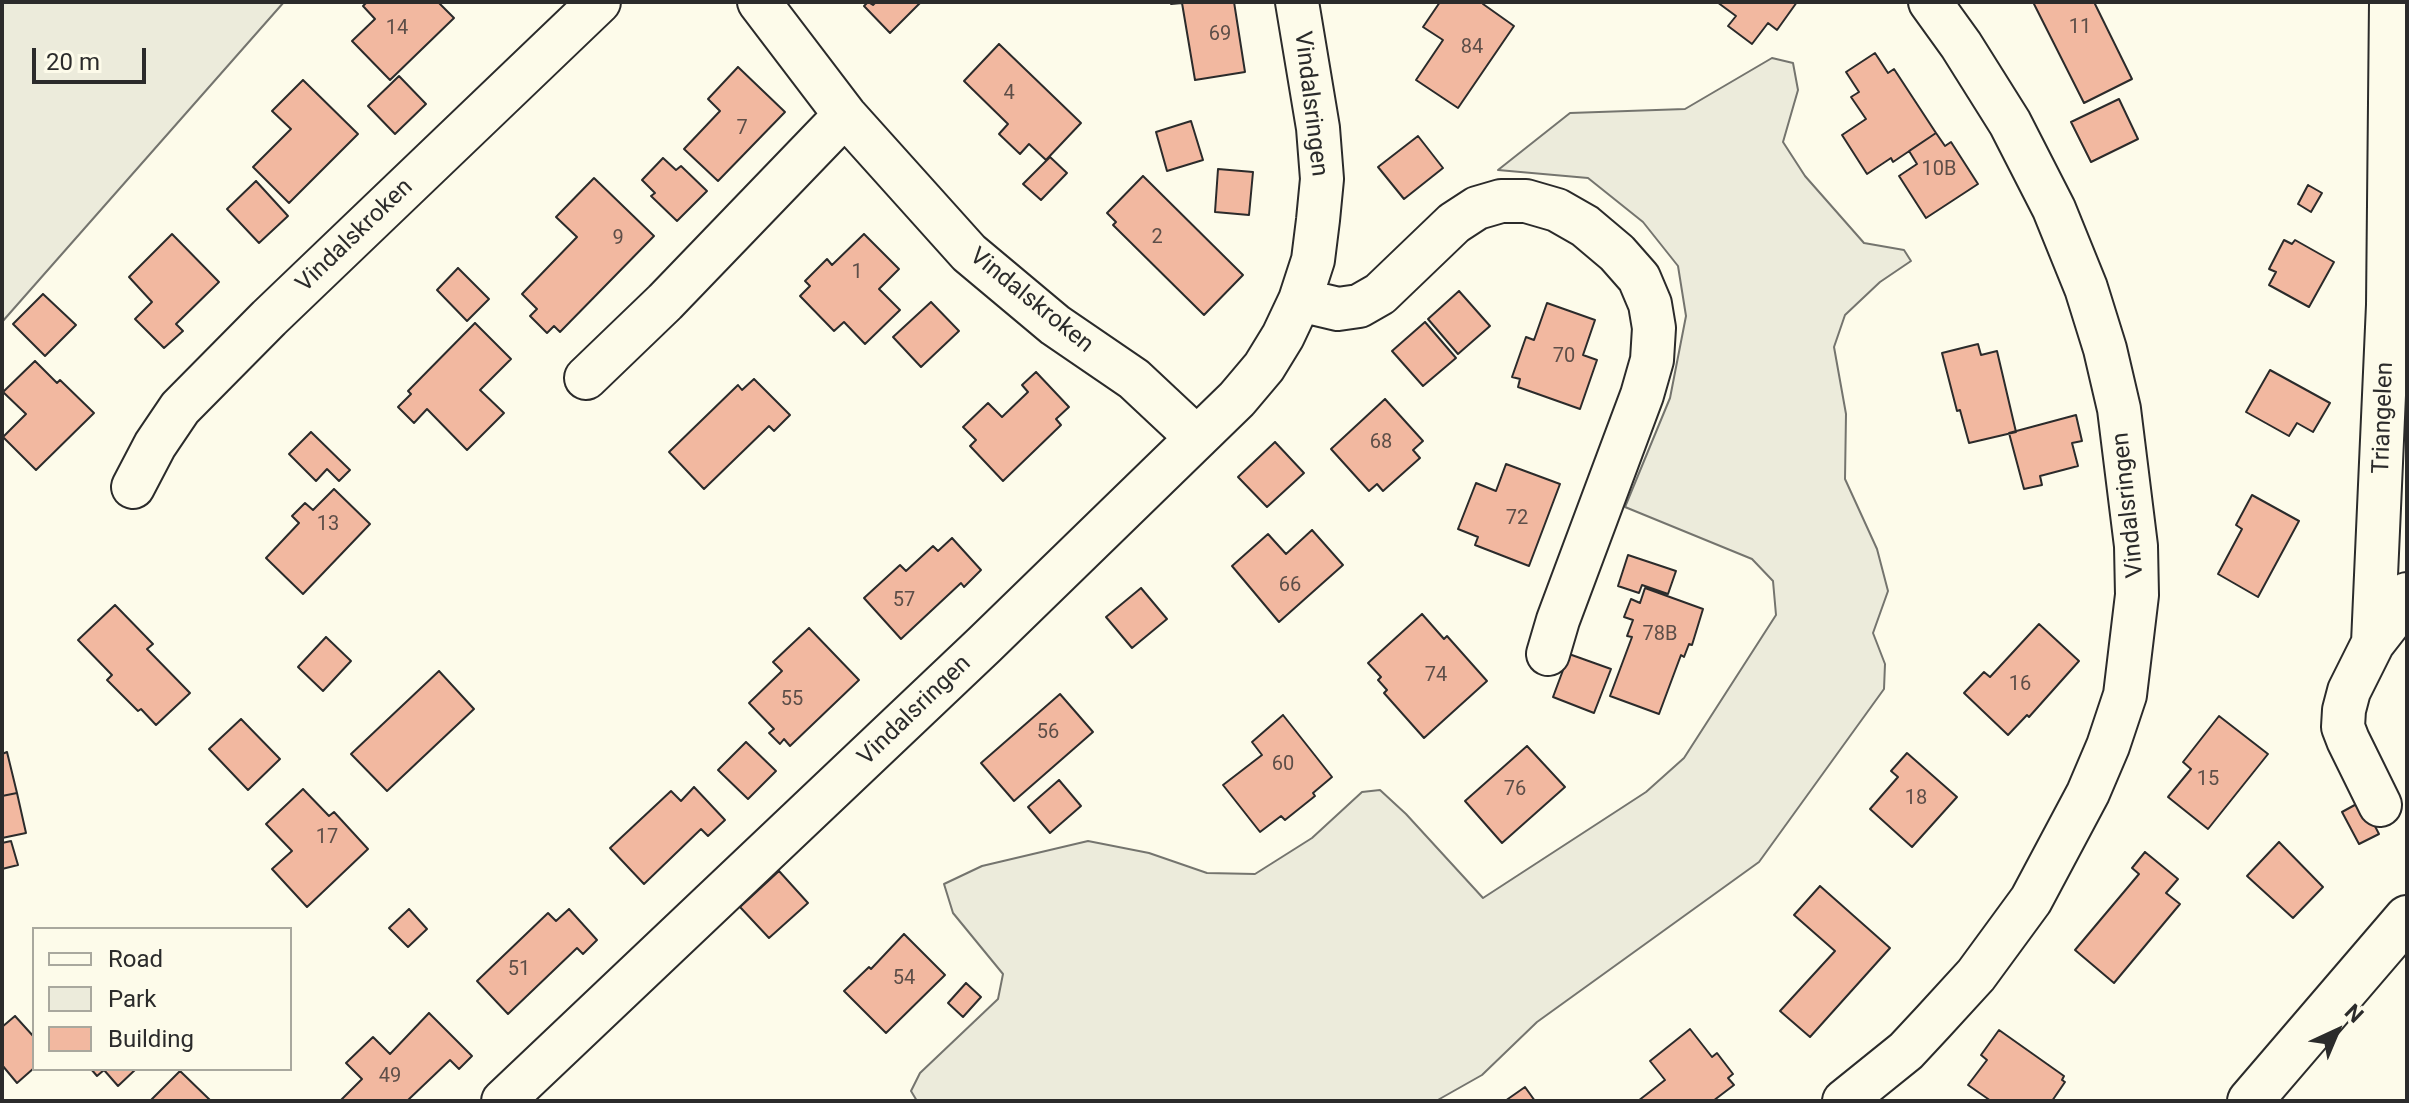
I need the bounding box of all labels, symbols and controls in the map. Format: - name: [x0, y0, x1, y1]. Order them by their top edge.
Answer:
- house number: 11: [2069, 16, 2091, 40]
- house number: 14: [386, 17, 408, 41]
- house number: 69: [1209, 23, 1231, 47]
- street label: Vindalsringen: [1287, 30, 1333, 178]
- scale bar: [36, 32, 150, 82]
- house number: 84: [1461, 36, 1483, 60]
- text: 20 m: [46, 48, 100, 76]
- house number: 4: [1003, 82, 1015, 106]
- house number: 7: [736, 117, 748, 141]
- house number: 10B: [1922, 158, 1956, 182]
- street label: Vindalskroken: [291, 173, 419, 299]
- house number: 2: [1151, 226, 1163, 250]
- house number: 9: [612, 227, 624, 251]
- street label: Vindalskroken: [963, 242, 1099, 360]
- house number: 1: [851, 261, 863, 285]
- house number: 70: [1553, 345, 1575, 369]
- street label: Triangelen: [2368, 362, 2400, 474]
- house number: 68: [1370, 431, 1392, 455]
- street label: Vindalsringen: [2107, 431, 2151, 579]
- house number: 72: [1506, 507, 1528, 531]
- house number: 13: [317, 513, 339, 537]
- house number: 66: [1279, 574, 1301, 598]
- house number: 57: [893, 589, 915, 613]
- house number: 78B: [1643, 623, 1677, 647]
- street label: Vindalsringen: [853, 650, 977, 772]
- house number: 74: [1425, 664, 1447, 688]
- house number: 16: [2009, 673, 2031, 697]
- house number: 55: [781, 688, 803, 712]
- house number: 56: [1037, 721, 1059, 745]
- house number: 60: [1272, 753, 1294, 777]
- house number: 15: [2197, 768, 2219, 792]
- house number: 76: [1504, 778, 1526, 802]
- house number: 18: [1905, 787, 1927, 811]
- house number: 17: [316, 826, 338, 850]
- legend: [32, 927, 292, 1071]
- text: Road: [108, 945, 163, 973]
- house number: 51: [508, 958, 530, 982]
- house number: 54: [893, 967, 915, 991]
- text: Park: [108, 985, 156, 1013]
- north arrow: [2297, 991, 2377, 1071]
- text: N: [2340, 999, 2368, 1028]
- text: Building: [108, 1025, 194, 1053]
- house number: 49: [379, 1065, 401, 1089]

